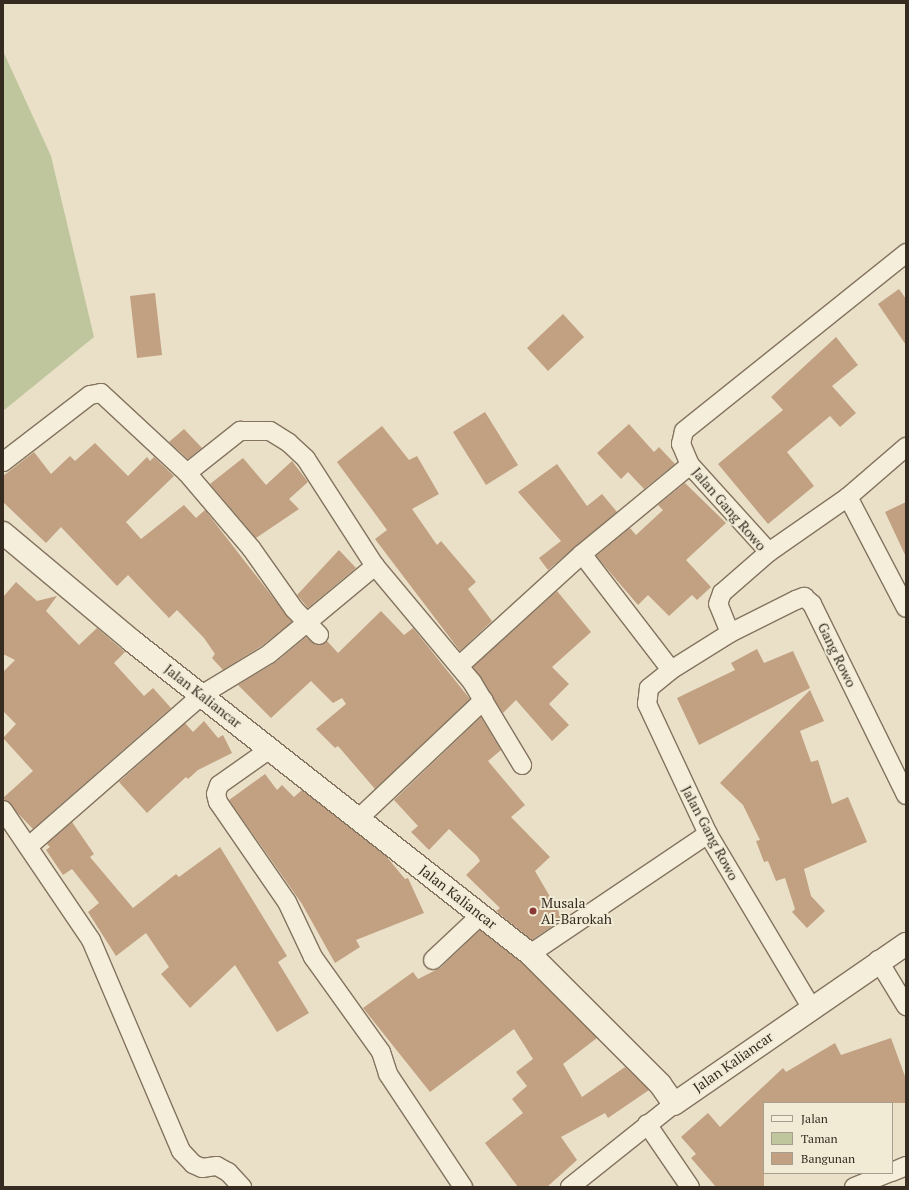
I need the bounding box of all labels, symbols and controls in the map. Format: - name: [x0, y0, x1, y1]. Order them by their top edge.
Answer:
- street label: Jalan Gang Rowo: [688, 464, 770, 554]
- street label: Gang Rowo: [814, 620, 860, 690]
- street label: Jalan Kaliancar: [161, 661, 245, 731]
- street label: Jalan Gang Rowo: [678, 783, 742, 883]
- street label: Jalan Kaliancar: [416, 862, 500, 932]
- place label: Musala Al-Barokah: [541, 895, 612, 928]
- marker: Musala Al-Barokah: [528, 906, 538, 916]
- street label: Jalan Kaliancar: [690, 1028, 776, 1096]
- legend: [763, 1102, 893, 1174]
- text: Jalan: [801, 1111, 828, 1126]
- text: Taman: [801, 1131, 838, 1146]
- text: Bangunan: [801, 1151, 855, 1166]

